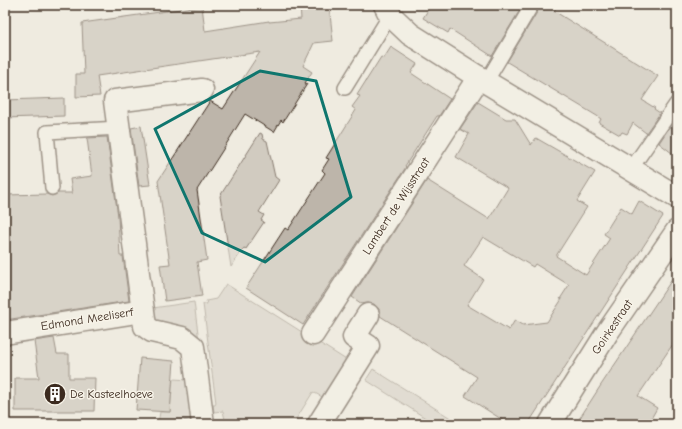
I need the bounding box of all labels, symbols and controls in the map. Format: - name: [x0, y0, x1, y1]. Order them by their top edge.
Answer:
- street label: Lambert de Wijsstraat: [359, 154, 433, 257]
- street label: Goirkestraat: [589, 297, 636, 357]
- street label: Edmond Meeliserf: [40, 305, 135, 333]
- building icon: De Kasteelhoeve: [42, 381, 68, 407]
- place label: De Kasteelhoeve: [70, 387, 153, 401]

